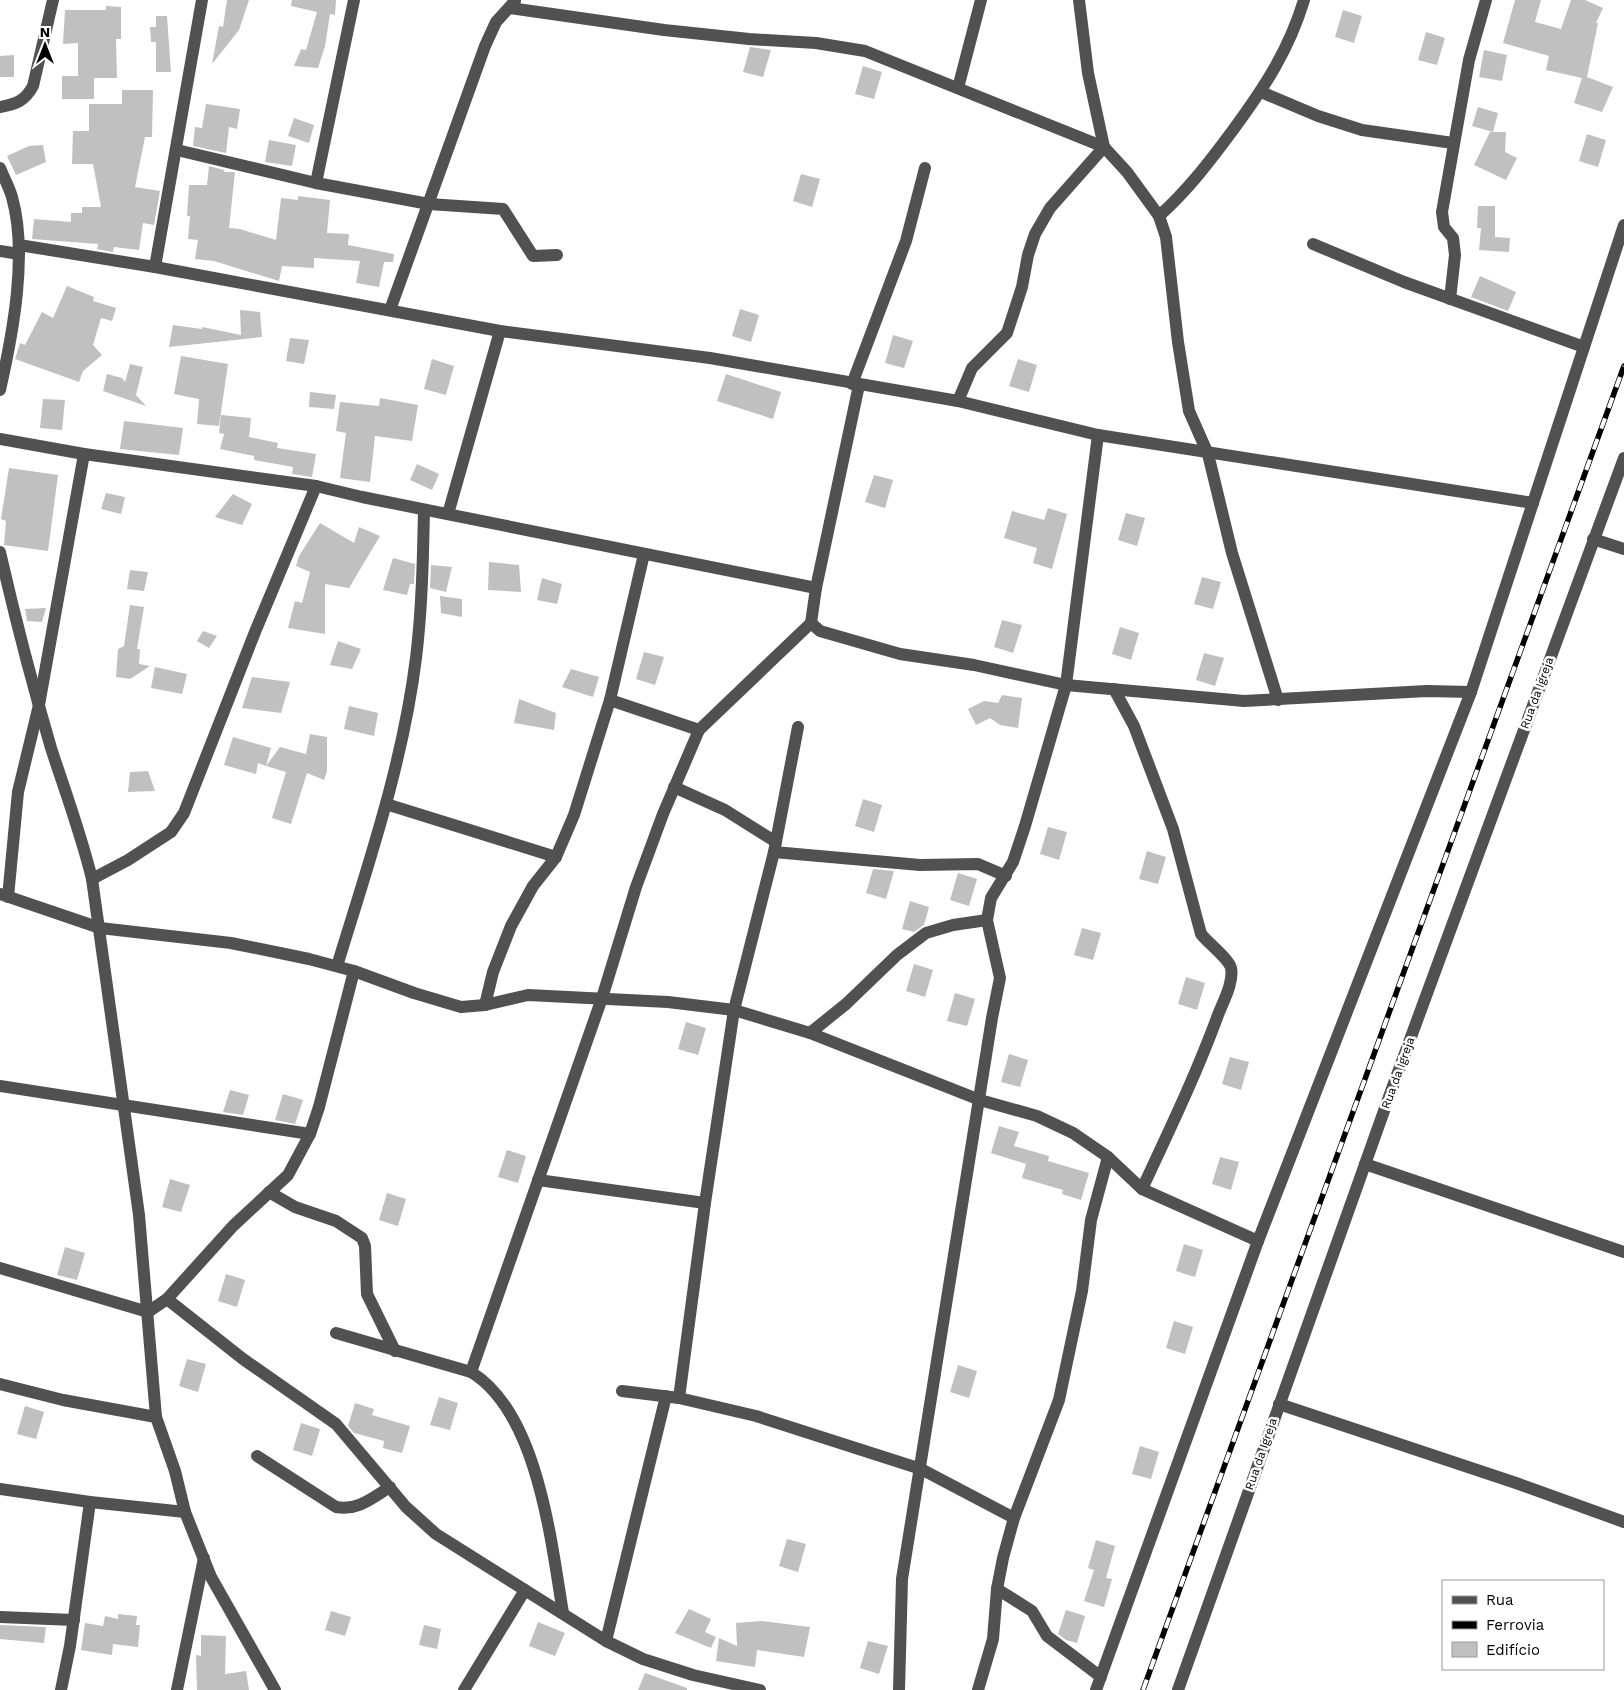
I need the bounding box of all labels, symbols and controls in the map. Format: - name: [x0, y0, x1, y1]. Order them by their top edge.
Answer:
- north arrow: [20, 20, 70, 70]
- text: N: [40, 24, 50, 40]
- street label: Rua da Igreja: [1518, 655, 1557, 731]
- street label: Rua da Igreja: [1379, 1035, 1418, 1111]
- street label: Rua da Igreja: [1242, 1416, 1280, 1492]
- legend: [1442, 1580, 1604, 1670]
- text: Rua: [1486, 1591, 1514, 1609]
- text: Ferrovia: [1486, 1616, 1545, 1634]
- text: Edifício: [1486, 1641, 1540, 1659]

